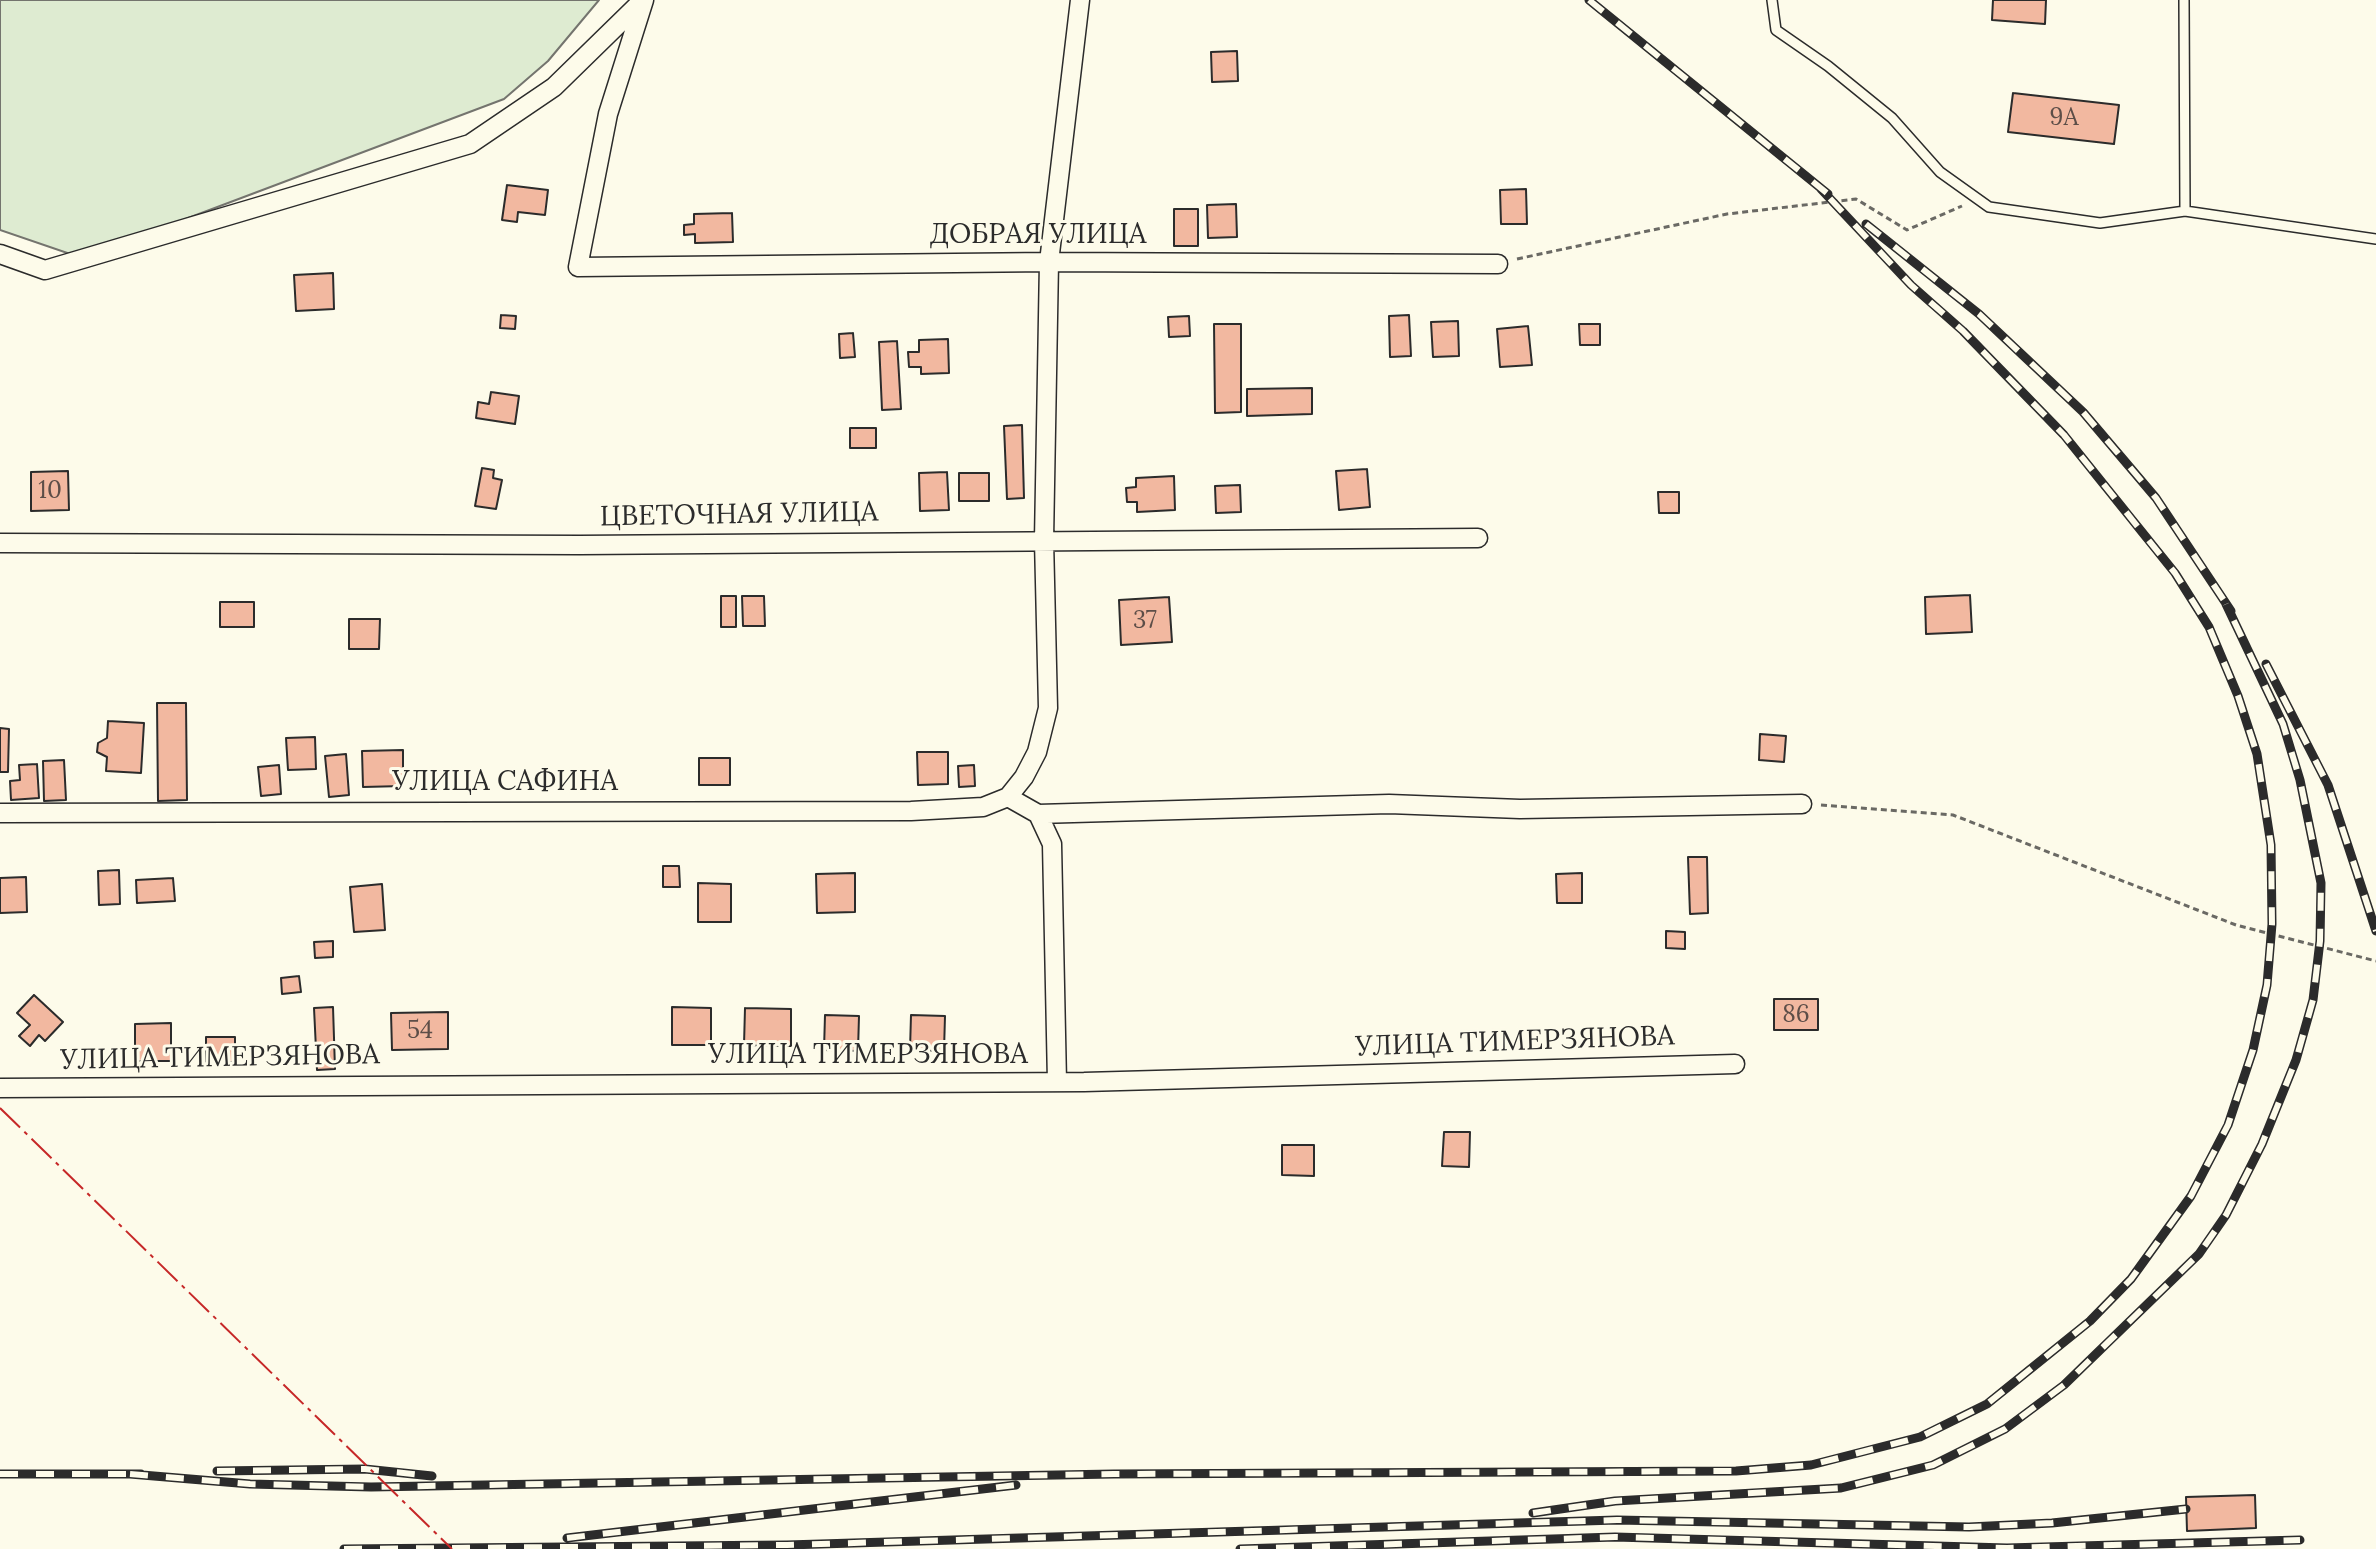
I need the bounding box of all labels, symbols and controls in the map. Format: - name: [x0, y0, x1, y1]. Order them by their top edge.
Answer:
- house number: 9А: [2050, 104, 2078, 132]
- street label: ДОБРАЯ УЛИЦА: [930, 218, 1146, 252]
- house number: 10: [38, 477, 62, 505]
- street label: ЦВЕТОЧНАЯ УЛИЦА: [599, 496, 879, 534]
- house number: 37: [1133, 607, 1157, 635]
- street label: УЛИЦА САФИНА: [392, 765, 618, 799]
- house number: 86: [1782, 1001, 1810, 1029]
- house number: 54: [407, 1017, 433, 1045]
- street label: УЛИЦА ТИМЕРЗЯНОВА: [1355, 1020, 1675, 1064]
- street label: УЛИЦА ТИМЕРЗЯНОВА: [60, 1038, 380, 1078]
- street label: УЛИЦА ТИМЕРЗЯНОВА: [708, 1038, 1028, 1072]

